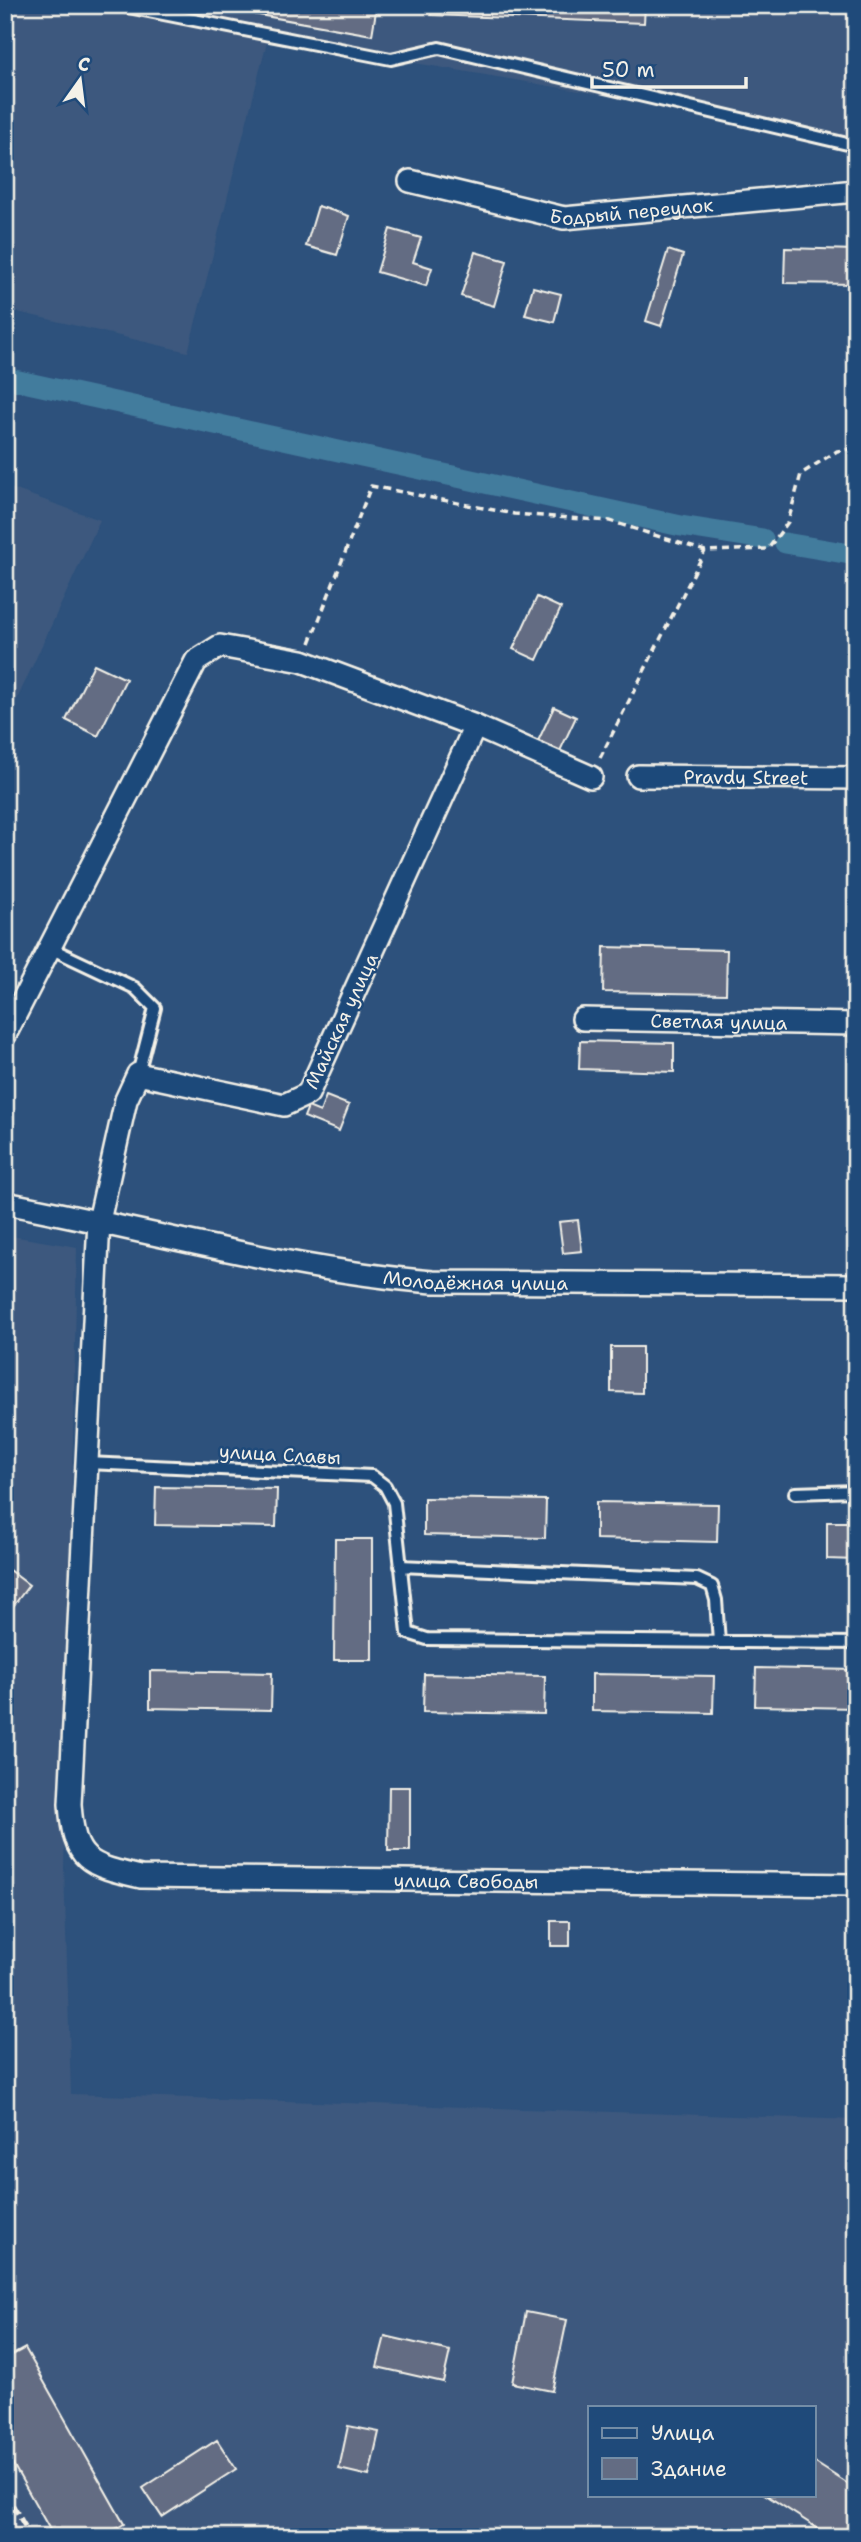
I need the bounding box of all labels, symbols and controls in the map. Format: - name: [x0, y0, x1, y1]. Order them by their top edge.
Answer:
- north arrow: [46, 46, 116, 116]
- scale bar: [592, 46, 746, 90]
- text: С: [75, 50, 93, 78]
- text: 50 m: [602, 56, 655, 84]
- street label: Бодрый переулок: [547, 192, 714, 231]
- street label: Pravdy Street: [683, 764, 809, 791]
- street label: Майская улица: [299, 949, 384, 1093]
- street label: Светлая улица: [650, 1008, 788, 1036]
- street label: Молодёжная улица: [382, 1265, 568, 1296]
- street label: улица Славы: [218, 1439, 341, 1470]
- street label: улица Свободы: [393, 1868, 538, 1894]
- legend: [588, 2406, 816, 2496]
- text: Улица: [651, 2419, 714, 2447]
- text: Здание: [651, 2455, 727, 2483]

